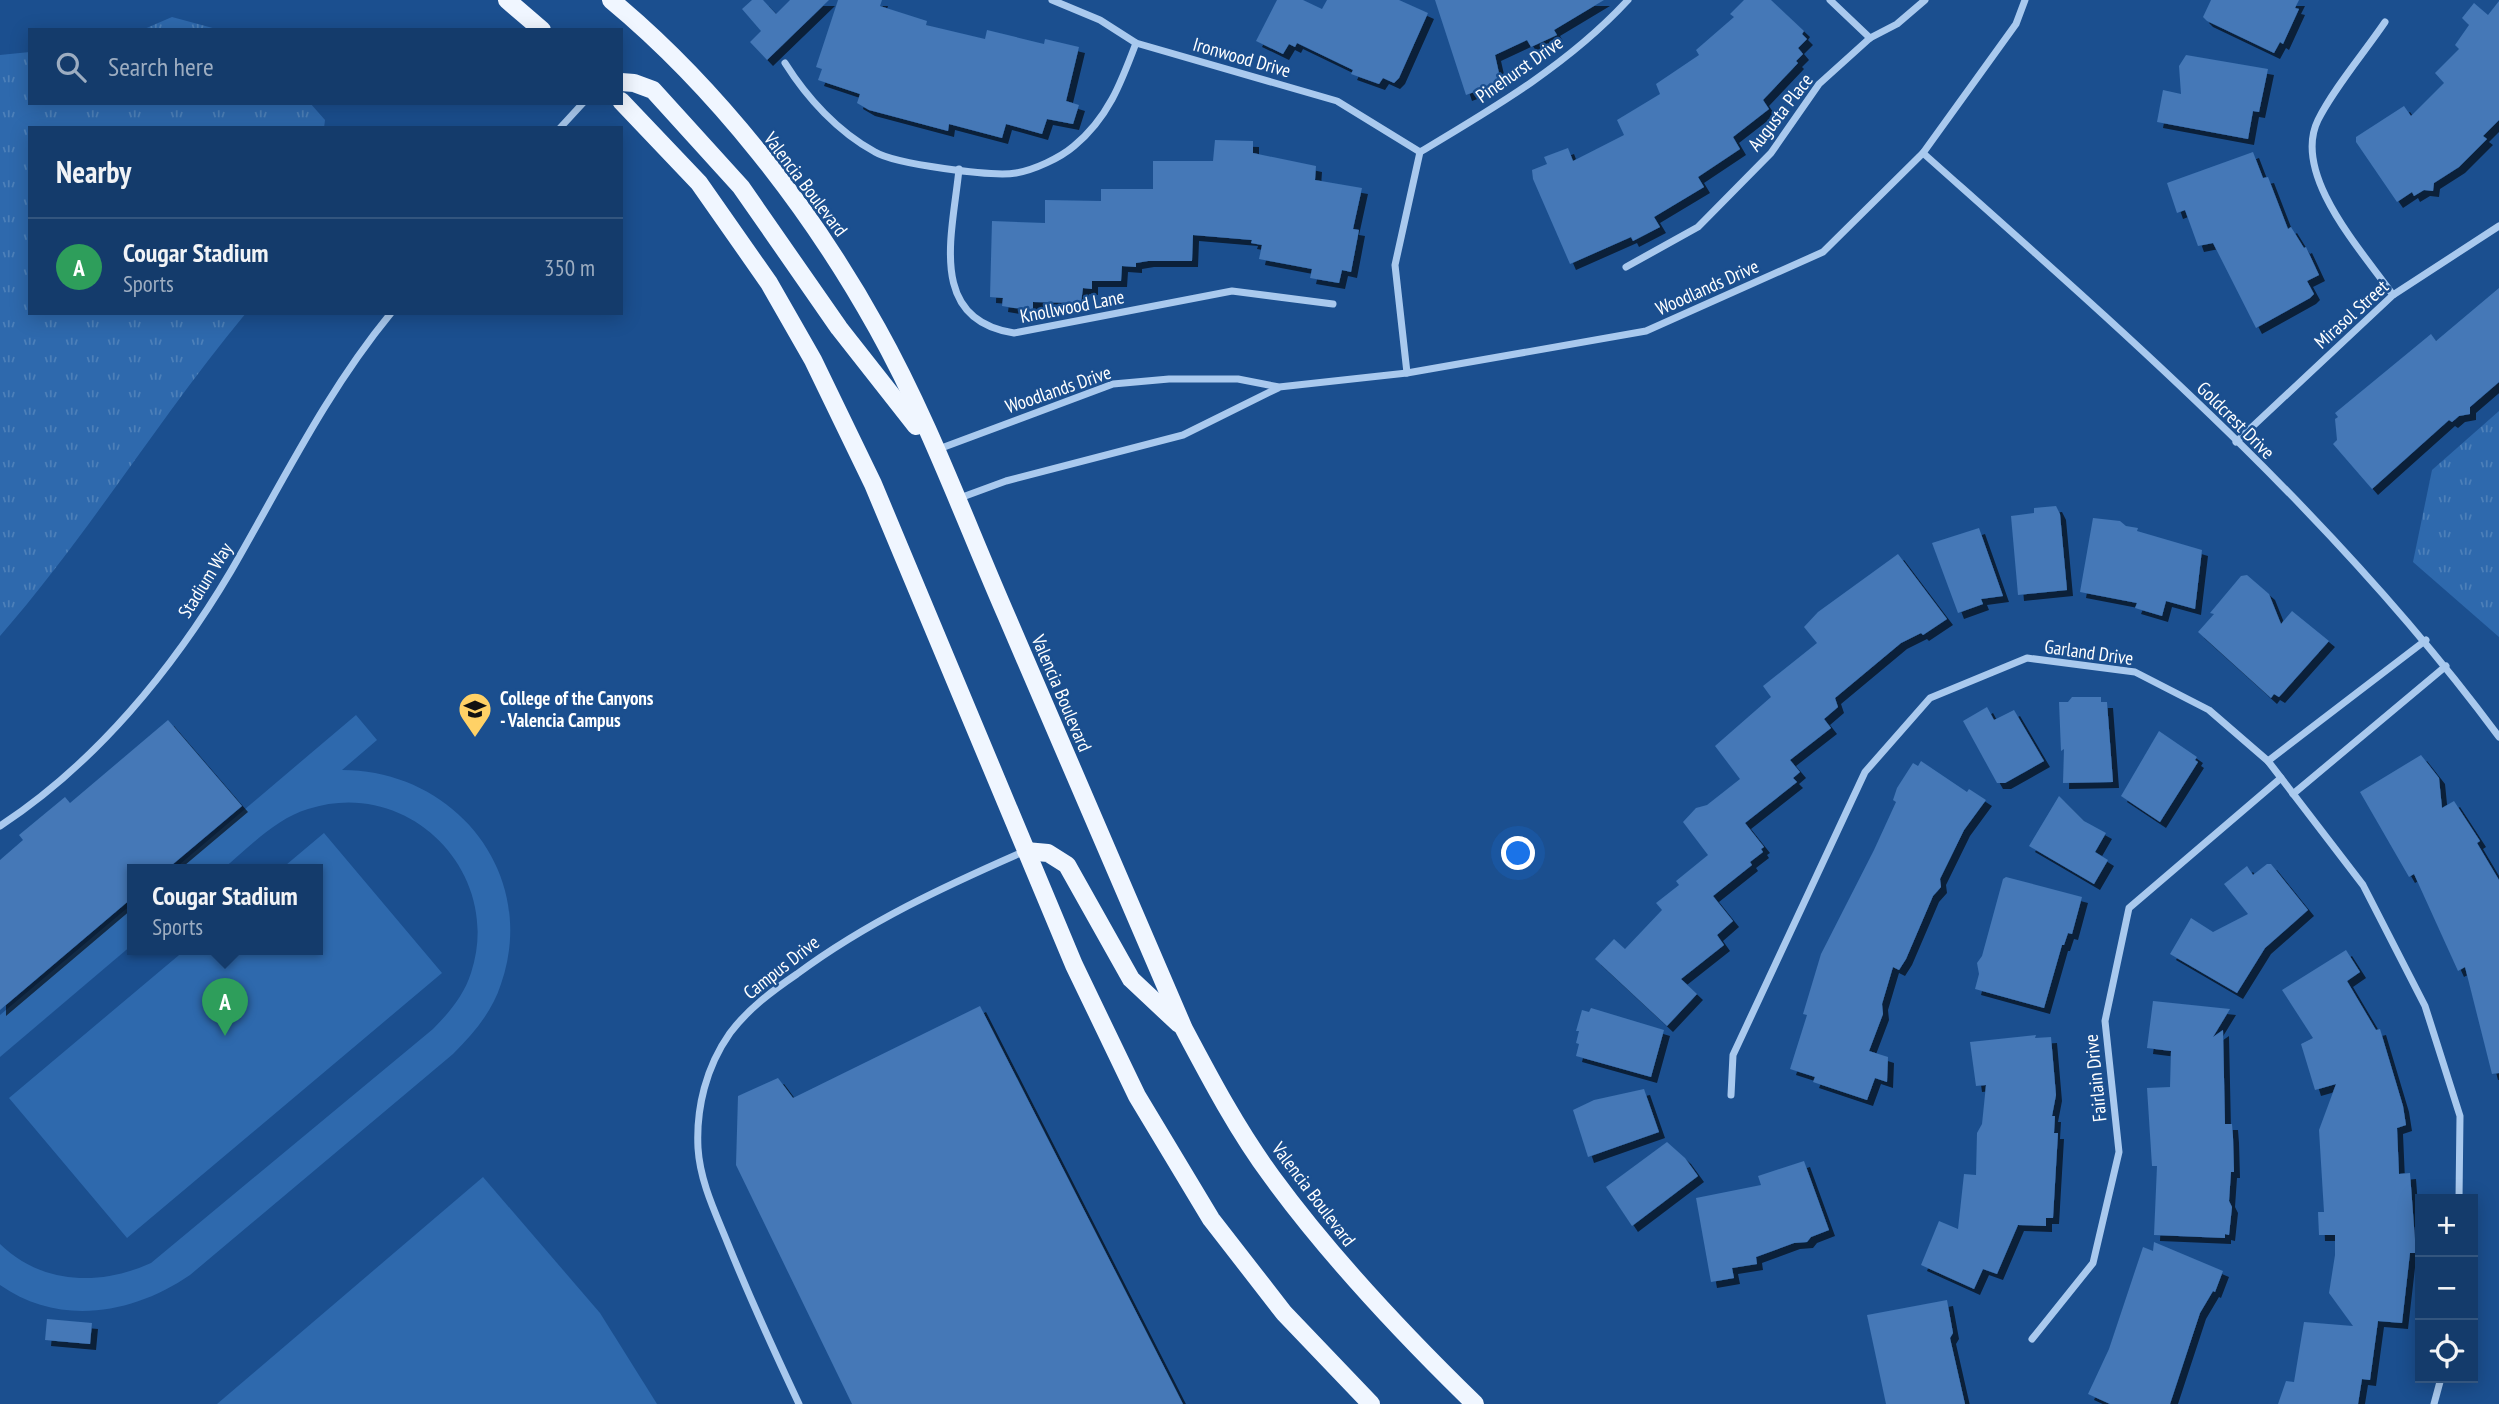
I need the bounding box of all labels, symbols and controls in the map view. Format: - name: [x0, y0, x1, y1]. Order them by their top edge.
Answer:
- search box: [28, 28, 623, 105]
- street label: Pinehurst Drive: [1471, 30, 1567, 108]
- street label: Ironwood Drive: [1190, 32, 1294, 82]
- icon: search: [52, 48, 90, 86]
- text: Search here: [108, 50, 214, 83]
- street label: Augusta Place: [1742, 68, 1818, 156]
- street label: Valencia Boulevard: [758, 126, 853, 241]
- text: Nearby: [56, 152, 131, 191]
- text: Cougar Stadium: [123, 236, 268, 269]
- text: A: [73, 253, 85, 282]
- text: 350 m: [544, 253, 595, 282]
- street label: Woodlands Drive: [1652, 254, 1762, 320]
- text: Sports: [123, 269, 174, 298]
- street label: Mirasol Street: [2309, 274, 2394, 354]
- street label: Knollwood Lane: [1018, 284, 1126, 328]
- street label: Woodlands Drive: [1002, 360, 1114, 418]
- street label: Goldcrest Drive: [2192, 376, 2280, 464]
- street label: Stadium Way: [172, 537, 238, 622]
- street label: Valencia Boulevard: [1026, 630, 1097, 755]
- street label: Garland Drive: [2043, 634, 2135, 670]
- place label: College of the Canyons - Valencia Campus: [500, 686, 654, 732]
- school or university icon: College of the Canyons - Valencia Campus: [456, 690, 494, 739]
- your location: [1501, 836, 1535, 870]
- popup: [127, 864, 323, 955]
- text: Cougar Stadium: [152, 879, 298, 912]
- text: Sports: [152, 912, 203, 941]
- street label: Campus Drive: [738, 930, 824, 1004]
- pin: A: [202, 978, 248, 1036]
- street label: Fairlain Drive: [2078, 1033, 2112, 1123]
- street label: Valencia Boulevard: [1266, 1136, 1361, 1251]
- map controls: [2415, 1194, 2478, 1383]
- button: +: [2415, 1194, 2478, 1257]
- button: −: [2415, 1257, 2478, 1320]
- button: locate: [2415, 1320, 2478, 1383]

